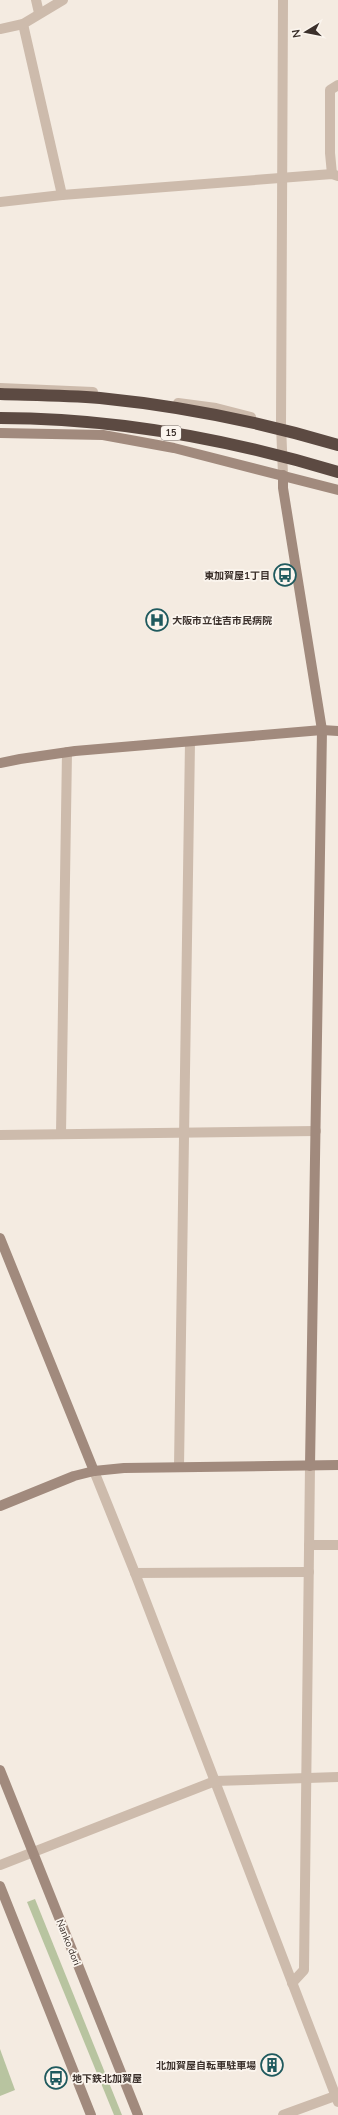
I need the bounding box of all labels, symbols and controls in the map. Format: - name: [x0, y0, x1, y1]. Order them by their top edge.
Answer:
- north arrow: [286, 12, 326, 52]
- text: N: [289, 28, 305, 39]
- road number: 15: [161, 426, 181, 440]
- bus stop icon: 東加賀屋1丁目: [272, 562, 298, 588]
- place label: 東加賀屋1丁目: [204, 569, 270, 583]
- hospital icon: 大阪市立住吉市民病院: [144, 607, 170, 633]
- place label: 大阪市立住吉市民病院: [172, 614, 272, 628]
- street label: Nanko dori: [52, 1917, 84, 1968]
- building icon: 北加賀屋自転車駐車場: [259, 2052, 285, 2078]
- place label: 北加賀屋自転車駐車場: [156, 2059, 256, 2073]
- bus stop icon: 地下鉄北加賀屋: [43, 2065, 69, 2091]
- place label: 地下鉄北加賀屋: [72, 2072, 142, 2086]

